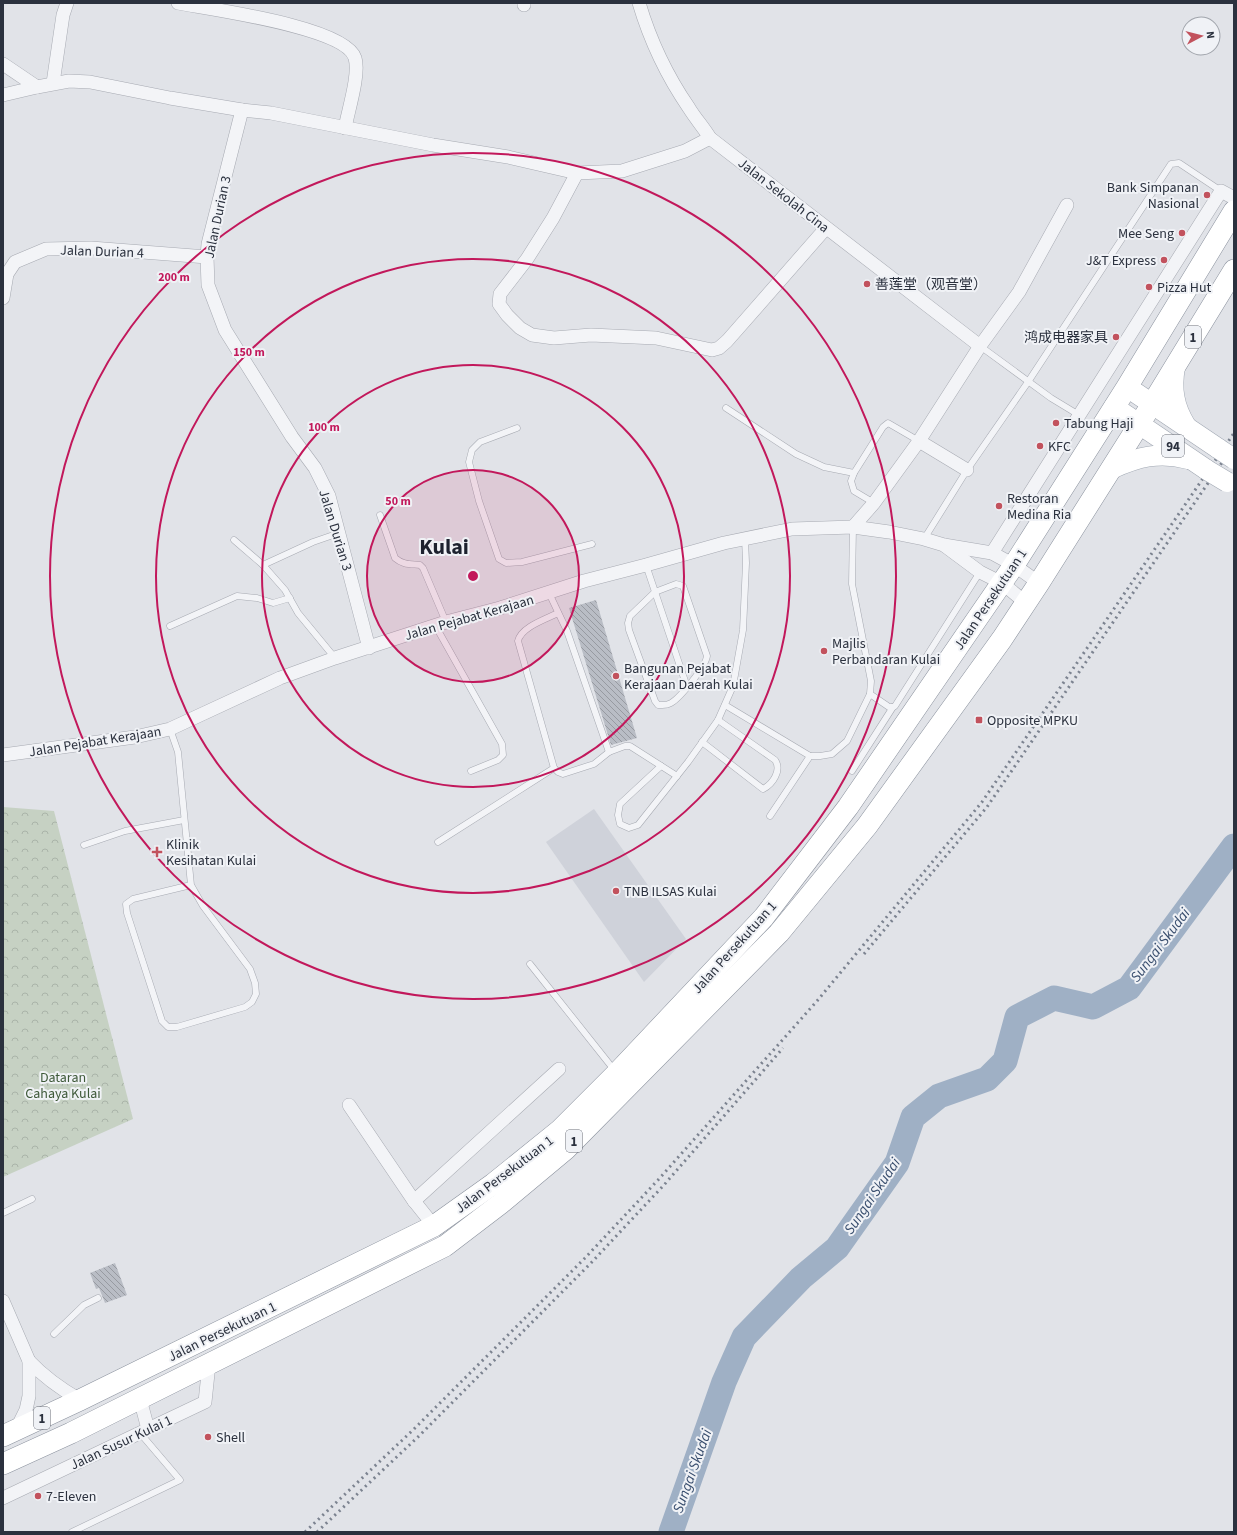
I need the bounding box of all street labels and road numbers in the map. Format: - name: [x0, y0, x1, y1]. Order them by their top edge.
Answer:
- street label: Jalan Sekolah Cina: [734, 154, 833, 238]
- street label: Jalan Durian 3: [199, 174, 236, 260]
- street label: Jalan Durian 4: [60, 241, 144, 263]
- road number: 1: [1185, 326, 1201, 348]
- road number: 94: [1162, 435, 1184, 457]
- street label: Jalan Durian 3: [313, 487, 357, 573]
- street label: Jalan Persekutuan 1: [949, 545, 1032, 654]
- street label: Jalan Pejabat Kerajaan: [402, 590, 536, 646]
- street label: Jalan Pejabat Kerajaan: [28, 722, 163, 762]
- street label: Jalan Persekutuan 1: [688, 897, 782, 998]
- road number: 1: [566, 1130, 582, 1152]
- street label: Jalan Persekutuan 1: [451, 1131, 558, 1218]
- street label: Jalan Persekutuan 1: [165, 1297, 280, 1367]
- road number: 1: [34, 1407, 50, 1429]
- street label: Jalan Susur Kulai 1: [67, 1410, 176, 1475]

